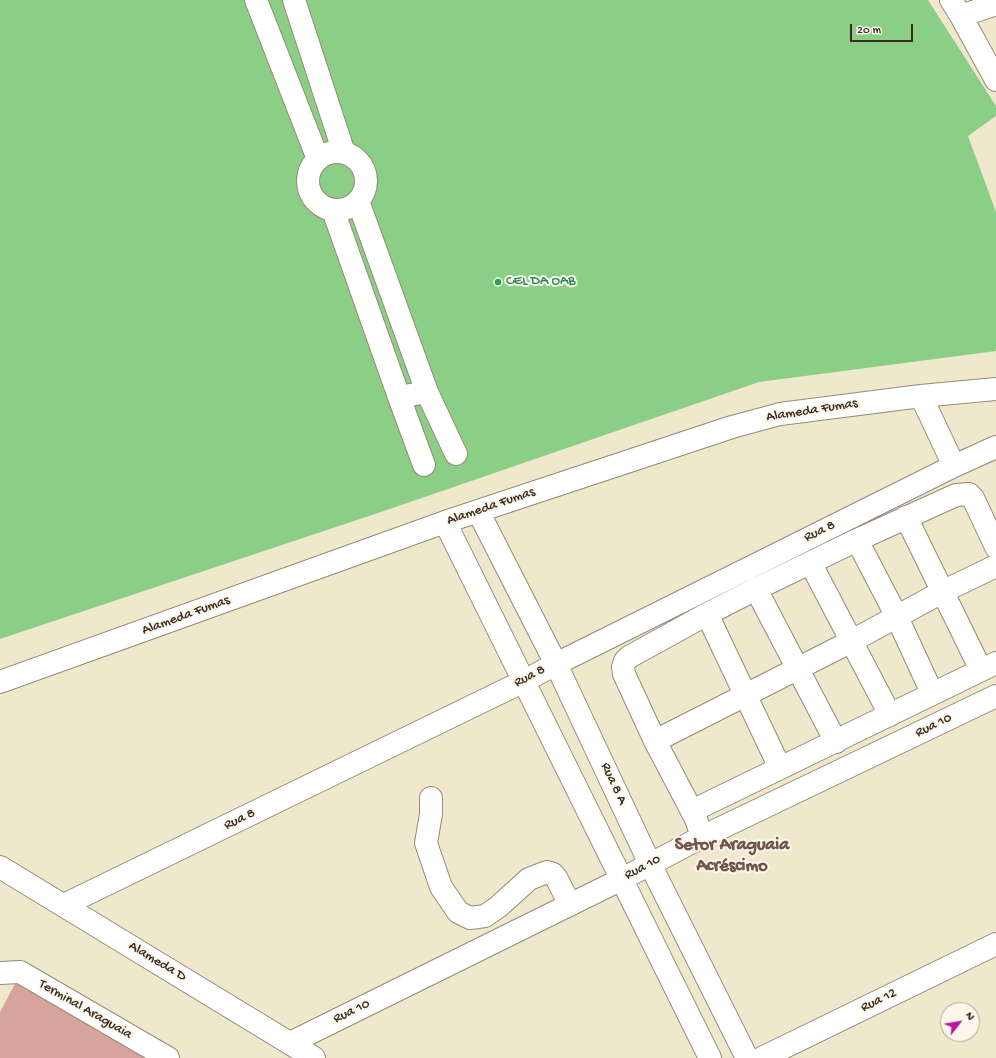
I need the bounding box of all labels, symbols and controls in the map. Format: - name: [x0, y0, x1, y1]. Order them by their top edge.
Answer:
- scale bar: [852, 16, 915, 42]
- text: 20 m: [857, 24, 881, 38]
- place label: CEL DA OAB: [506, 274, 575, 290]
- marker: CEL DA OAB: [493, 277, 503, 287]
- street label: Alameda Fumas: [765, 395, 859, 427]
- street label: Alameda Fumas: [445, 484, 537, 530]
- street label: Rua 8: [802, 517, 838, 547]
- street label: Alameda Fumas: [140, 592, 232, 640]
- street label: Rua 8: [512, 662, 548, 692]
- street label: Rua 10: [913, 710, 955, 742]
- street label: Rua 8 A: [596, 760, 630, 808]
- street label: Rua 8: [222, 805, 258, 835]
- district label: Setor Araguaia Acréscimo: [675, 835, 789, 878]
- street label: Rua 10: [622, 852, 664, 884]
- street label: Alameda D: [125, 938, 189, 986]
- street label: Terminal Araguaia: [35, 976, 135, 1044]
- street label: Rua 12: [858, 985, 900, 1017]
- street label: Rua 10: [331, 996, 373, 1028]
- north arrow: [940, 1002, 980, 1042]
- text: N: [962, 1010, 976, 1023]

